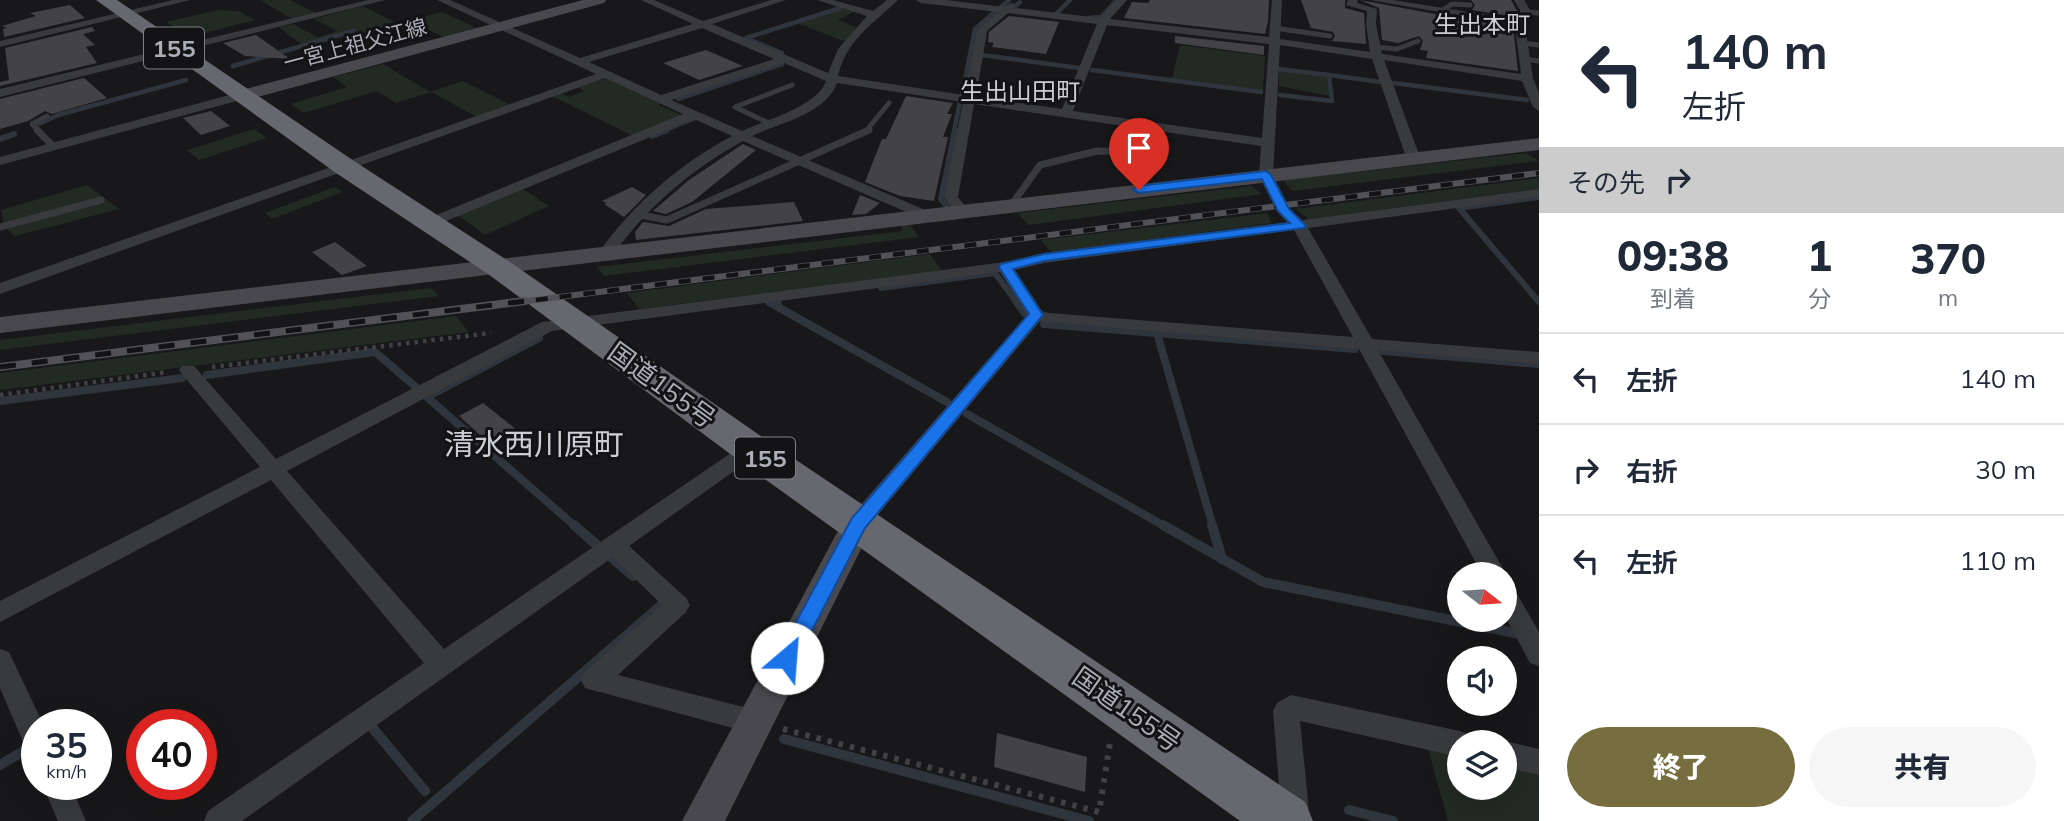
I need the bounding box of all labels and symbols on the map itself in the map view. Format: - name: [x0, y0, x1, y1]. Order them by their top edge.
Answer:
- district label: 生出本町: [1434, 9, 1530, 39]
- street label: 一宮上祖父江線: [281, 12, 429, 76]
- road number: 155: [144, 28, 204, 68]
- district label: 生出山田町: [960, 76, 1080, 106]
- pin: [1109, 118, 1169, 190]
- street label: 国道155号: [602, 335, 722, 435]
- district label: 清水西川原町: [444, 425, 624, 463]
- road number: 155: [735, 438, 795, 478]
- north arrow: [1447, 562, 1517, 632]
- position arrow: [750, 621, 824, 695]
- street label: 国道155号: [1066, 660, 1188, 758]
- speed limit sign: 40: [126, 709, 217, 800]

